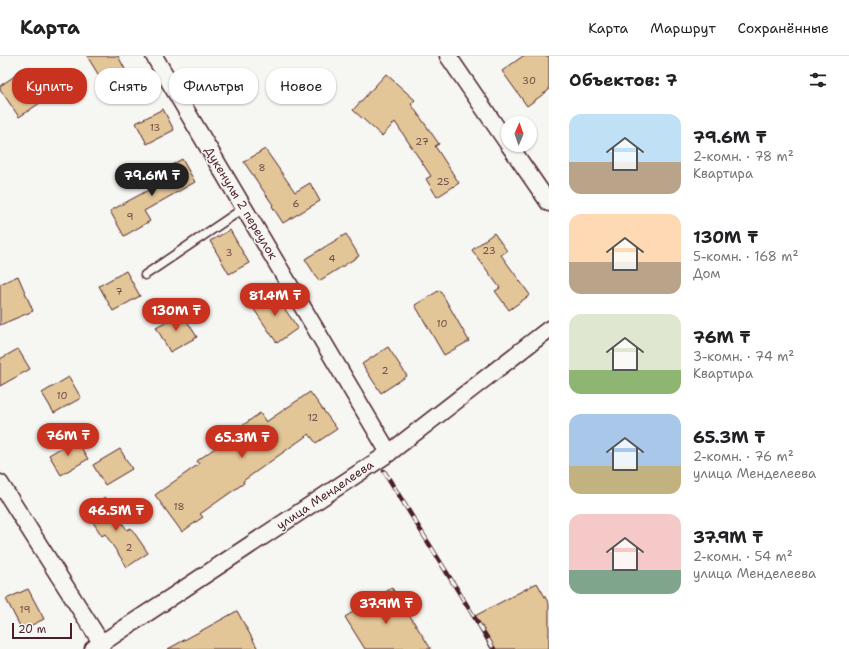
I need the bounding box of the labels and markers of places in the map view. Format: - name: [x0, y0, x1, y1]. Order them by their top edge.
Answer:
- pin: 79.6M ₸: [115, 163, 189, 197]
- pin: 81.4M ₸: [238, 283, 312, 317]
- pin: 130M ₸: [143, 298, 209, 332]
- pin: 76M ₸: [40, 423, 96, 457]
- pin: 65.3M ₸: [205, 425, 279, 459]
- pin: 46.5M ₸: [79, 498, 153, 532]
- pin: 37.9M ₸: [349, 591, 423, 625]

